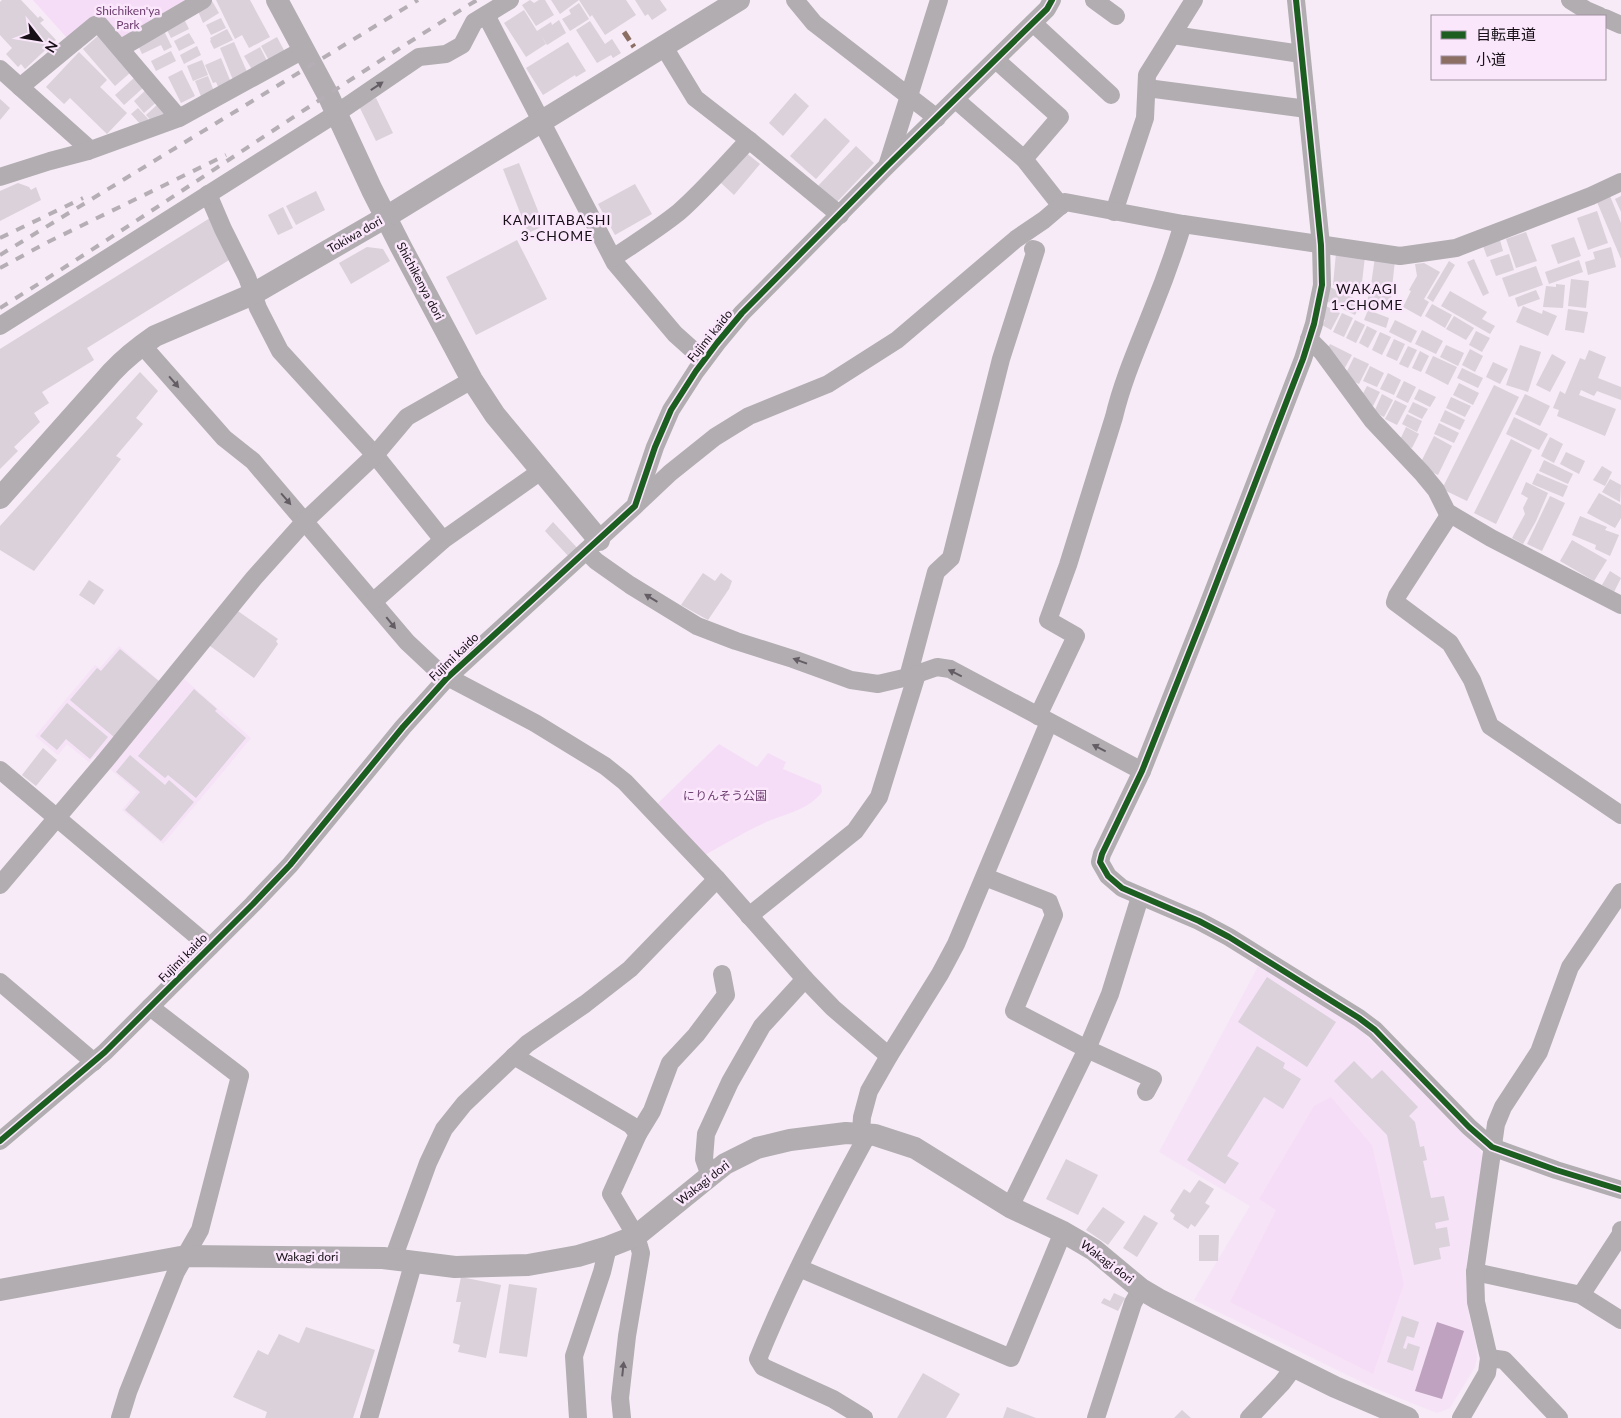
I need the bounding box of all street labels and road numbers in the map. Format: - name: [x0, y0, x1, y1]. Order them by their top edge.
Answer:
- street label: Tokiwa dori: [325, 213, 385, 256]
- street label: Shichikenya dori: [394, 239, 447, 322]
- street label: Fujimi kaido: [684, 306, 735, 365]
- street label: Fujimi kaido: [426, 629, 482, 684]
- street label: Fujimi kaido: [155, 930, 210, 985]
- street label: Wakagi dori: [673, 1157, 732, 1208]
- street label: Wakagi dori: [1078, 1237, 1137, 1287]
- street label: Wakagi dori: [276, 1249, 338, 1264]

